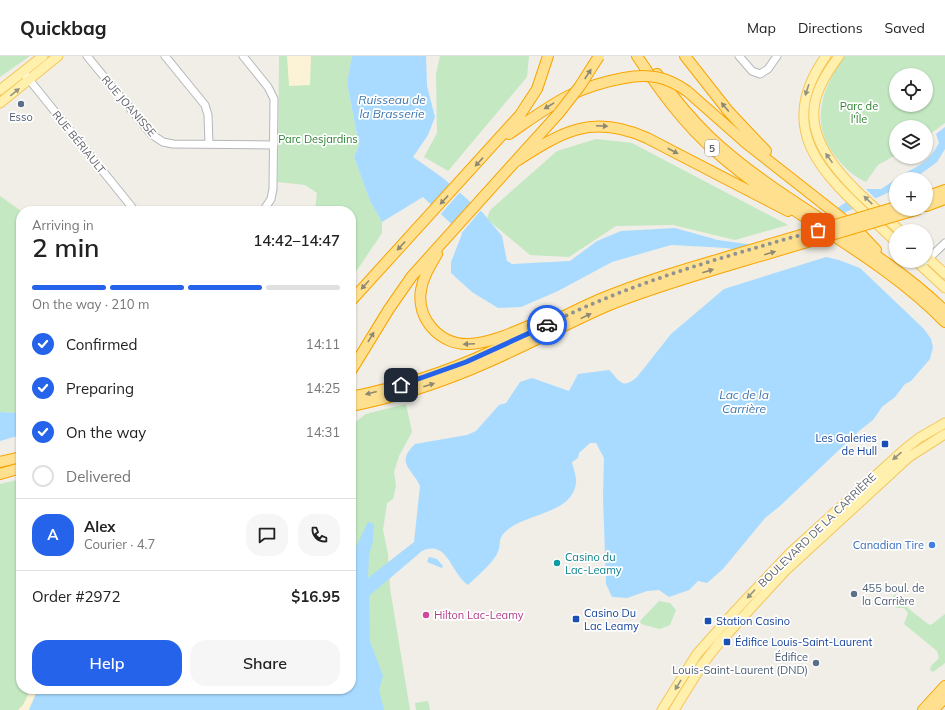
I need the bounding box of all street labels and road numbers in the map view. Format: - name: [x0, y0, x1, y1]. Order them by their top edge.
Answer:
- street label: RUE JOANISSE: [99, 73, 159, 139]
- street label: RUE BÉRIAULT: [49, 108, 109, 176]
- road number: 5: [705, 140, 719, 156]
- street label: BOULEVARD DE LA CARRIÈRE: [755, 470, 879, 590]

